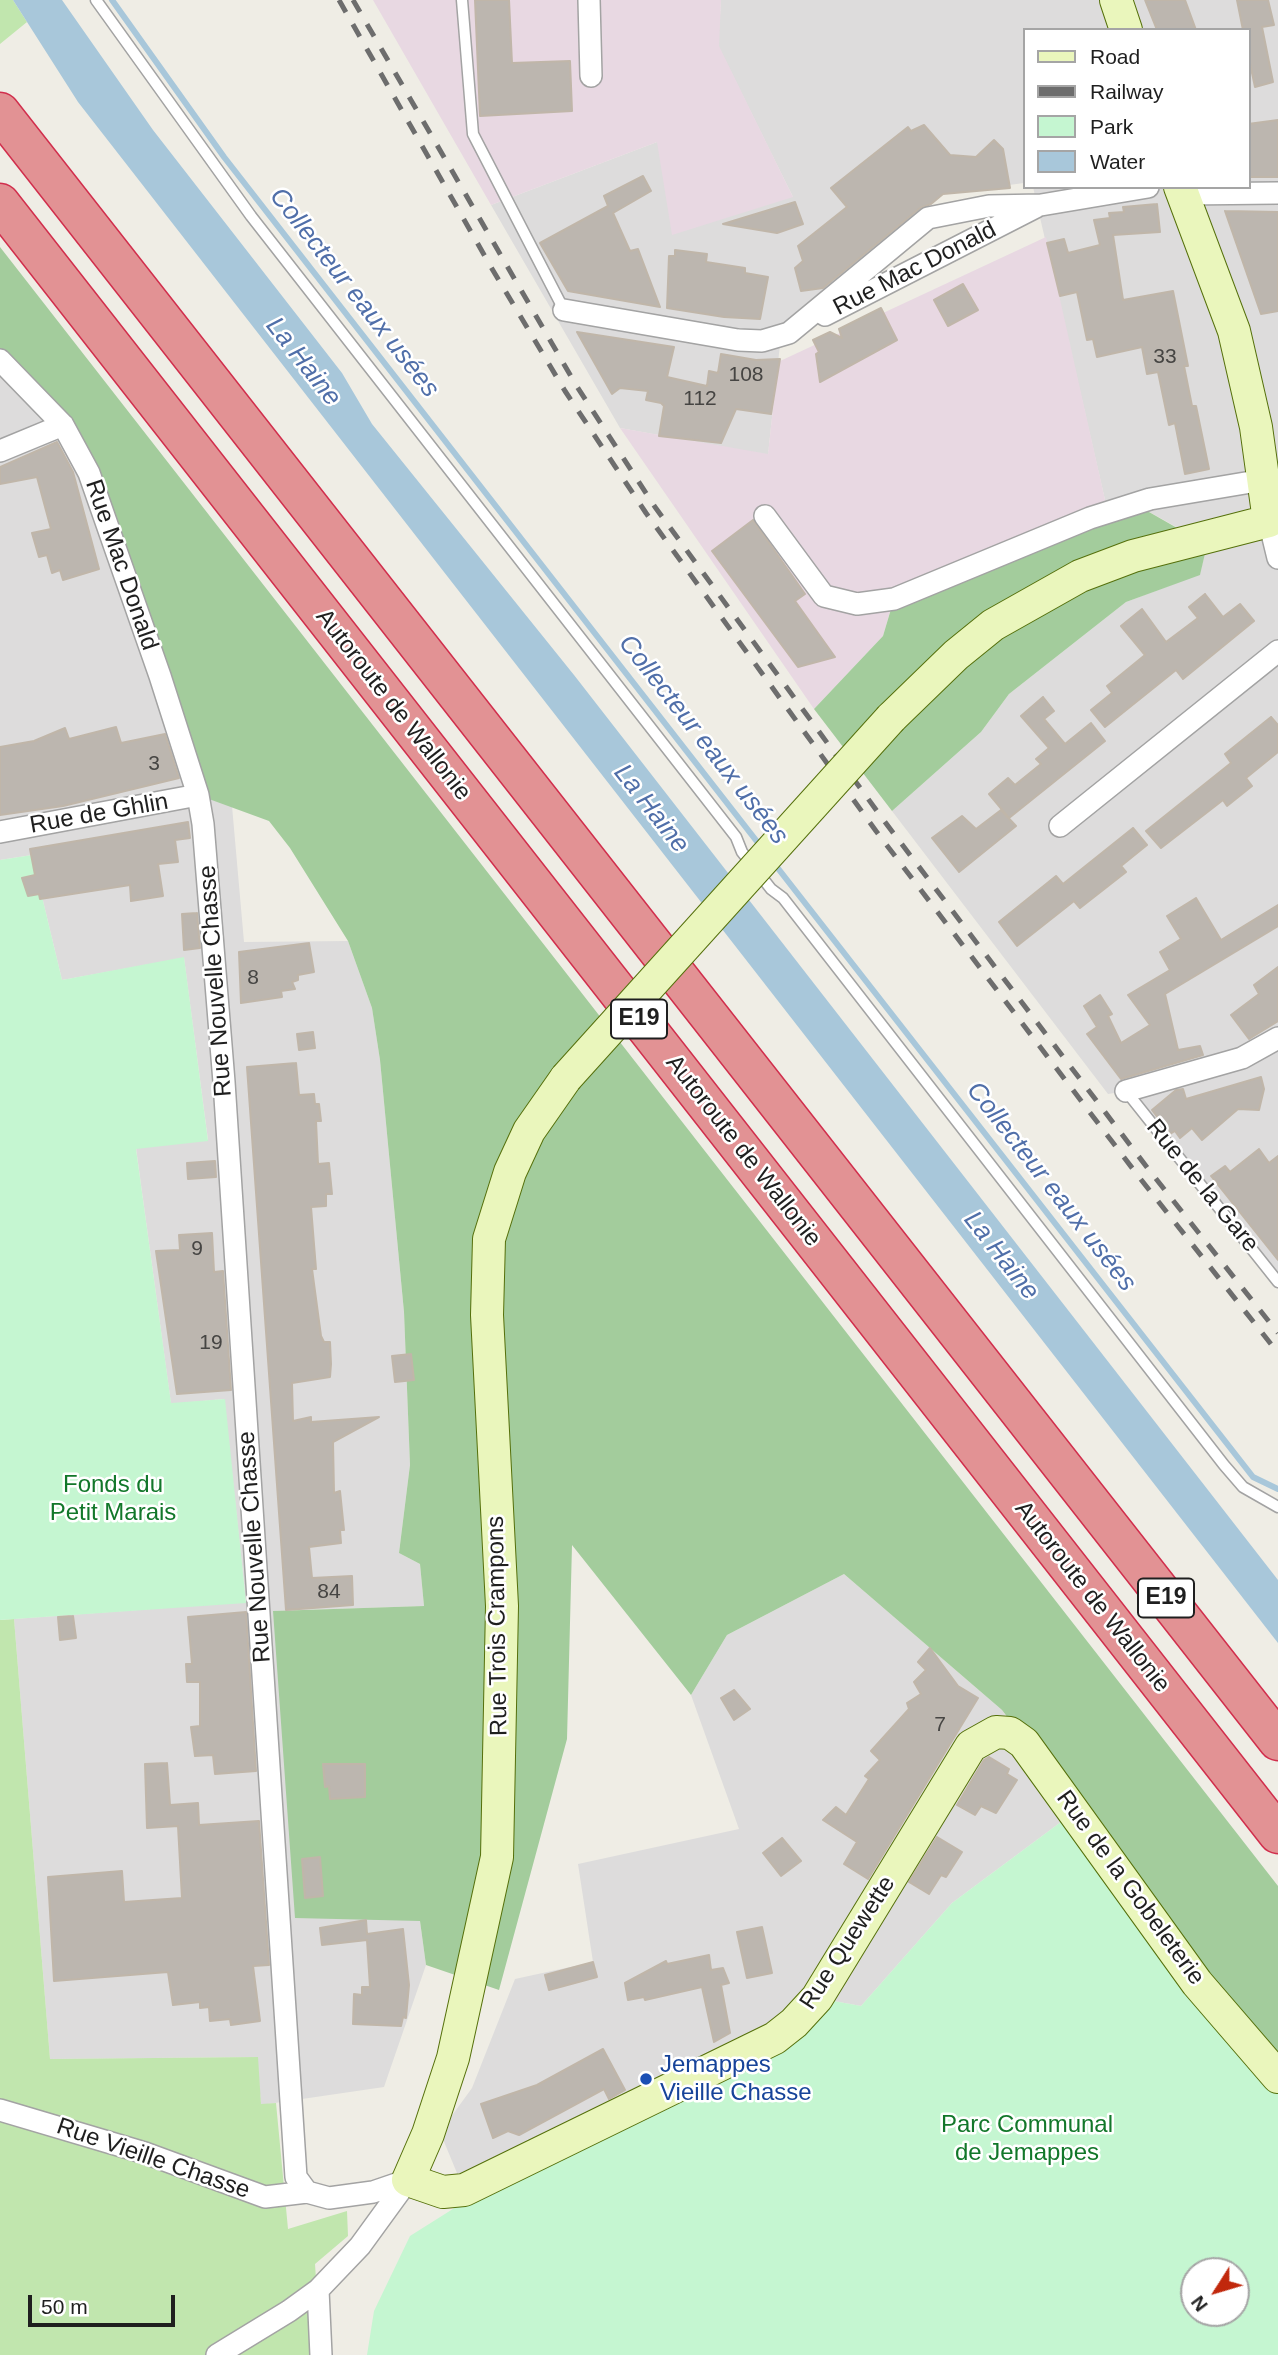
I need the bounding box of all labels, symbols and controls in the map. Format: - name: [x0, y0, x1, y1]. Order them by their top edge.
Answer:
- legend: [1023, 28, 1250, 189]
- text: Road: [1090, 45, 1140, 68]
- text: Railway: [1090, 80, 1164, 103]
- text: Park: [1090, 115, 1133, 138]
- text: Water: [1090, 150, 1145, 173]
- water label: Collecteur eaux usées: [263, 182, 445, 404]
- street label: Rue Mac Donald: [829, 216, 1001, 322]
- water label: La Haine: [259, 311, 347, 413]
- house number: 33: [1153, 344, 1177, 370]
- house number: 108: [728, 362, 764, 388]
- house number: 112: [683, 386, 717, 412]
- street label: Rue Mac Donald: [78, 476, 164, 654]
- street label: Autoroute de Wallonie: [309, 603, 477, 807]
- water label: Collecteur eaux usées: [612, 629, 794, 851]
- house number: 3: [148, 751, 160, 777]
- water label: La Haine: [607, 758, 695, 860]
- street label: Rue de Ghlin: [28, 788, 170, 840]
- street label: Rue Nouvelle Chasse: [194, 864, 238, 1098]
- house number: 8: [247, 965, 259, 991]
- road number: E19: [611, 1000, 667, 1038]
- street label: Autoroute de Wallonie: [659, 1049, 827, 1253]
- water label: Collecteur eaux usées: [960, 1076, 1142, 1298]
- street label: Rue de la Gare: [1140, 1114, 1264, 1258]
- water label: La Haine: [957, 1205, 1045, 1307]
- house number: 9: [191, 1236, 203, 1262]
- house number: 19: [199, 1330, 223, 1356]
- street label: Rue Nouvelle Chasse: [233, 1430, 277, 1664]
- park label: Fonds du Petit Marais: [50, 1471, 176, 1527]
- street label: Autoroute de Wallonie: [1008, 1495, 1176, 1699]
- street label: Rue Trois Crampons: [482, 1516, 514, 1736]
- road number: E19: [1138, 1578, 1194, 1618]
- house number: 84: [317, 1579, 341, 1605]
- house number: 7: [934, 1712, 946, 1738]
- street label: Rue de la Gobeleterie: [1050, 1785, 1210, 1991]
- street label: Rue Quewette: [794, 1871, 902, 2015]
- place label: Jemappes Vieille Chasse: [660, 2051, 812, 2107]
- marker: Jemappes Vieille Chasse: [638, 2071, 654, 2087]
- park label: Parc Communal de Jemappes: [941, 2111, 1113, 2167]
- street label: Rue Vieille Chasse: [53, 2112, 253, 2206]
- north arrow: [1180, 2257, 1250, 2327]
- scale bar: [32, 2282, 178, 2326]
- text: N: [1187, 2292, 1212, 2316]
- text: 50 m: [41, 2295, 88, 2318]

